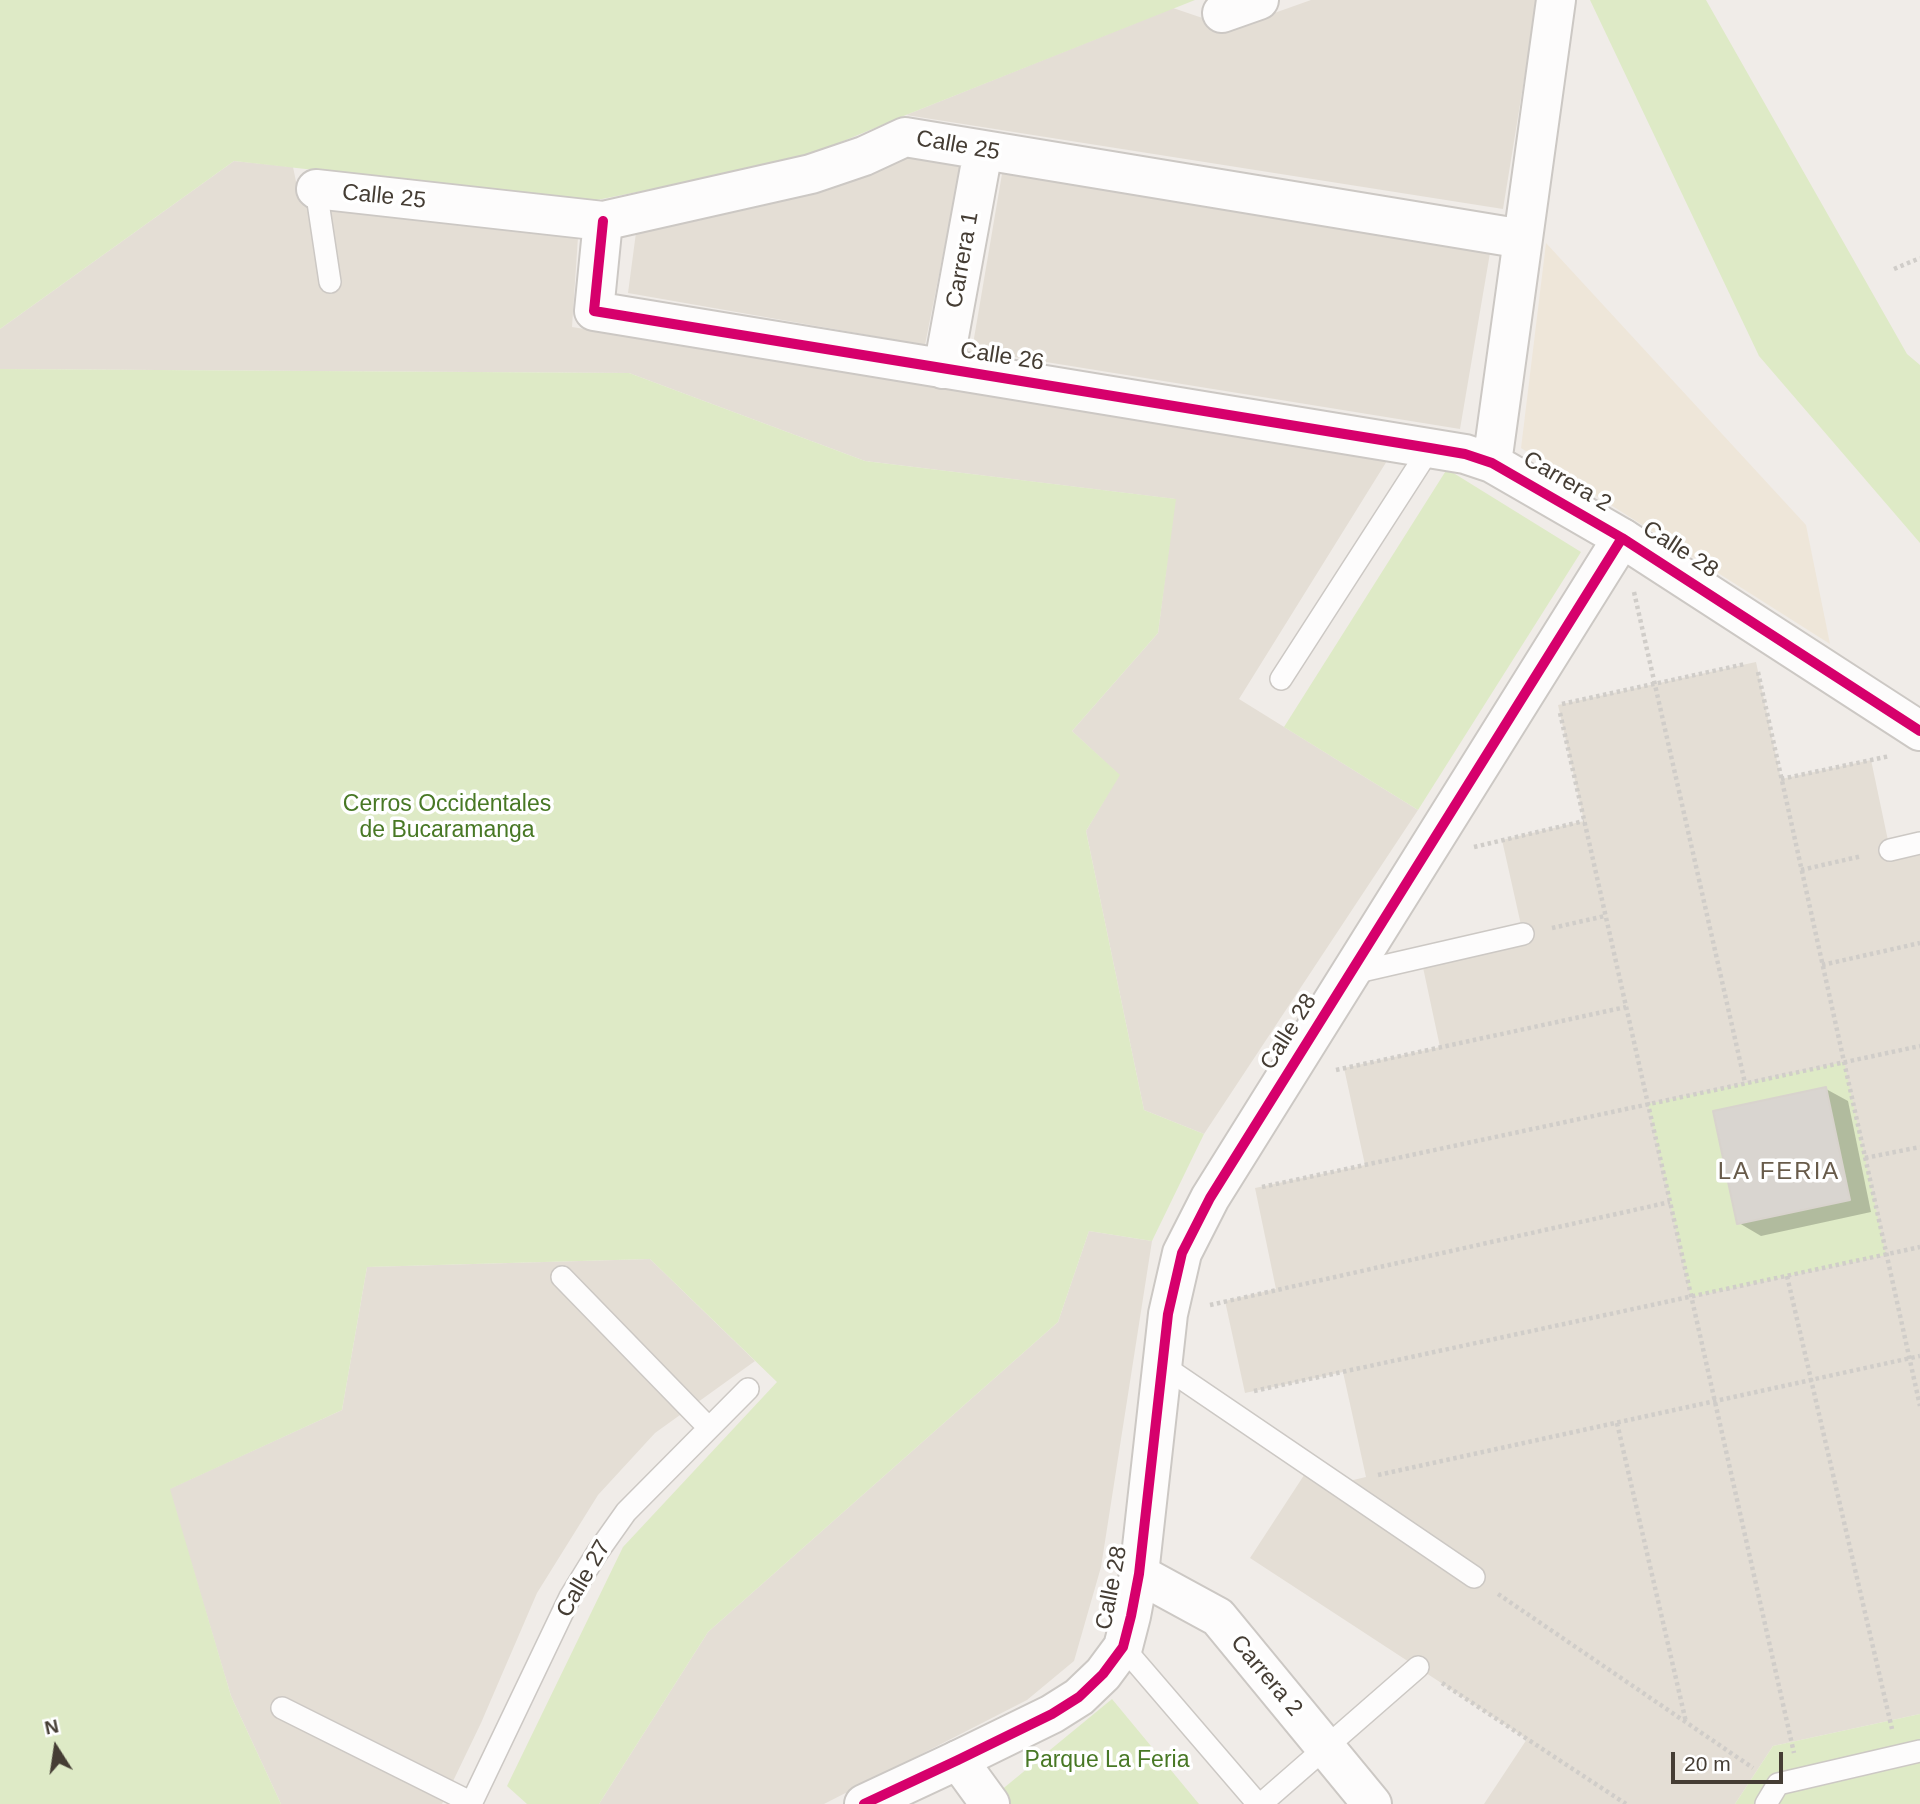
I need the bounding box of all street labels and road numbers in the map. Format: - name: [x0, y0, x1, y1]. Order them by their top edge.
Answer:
- street label: Calle 25: [914, 125, 1002, 167]
- street label: Calle 25: [341, 179, 427, 215]
- street label: Carrera 1: [941, 210, 985, 310]
- street label: Calle 26: [958, 337, 1046, 377]
- street label: Carrera 2: [1518, 446, 1616, 518]
- street label: Calle 28: [1637, 515, 1723, 585]
- street label: Calle 28: [1255, 989, 1323, 1075]
- street label: Calle 27: [551, 1536, 617, 1622]
- street label: Calle 28: [1090, 1544, 1134, 1632]
- street label: Carrera 2: [1224, 1630, 1308, 1722]

